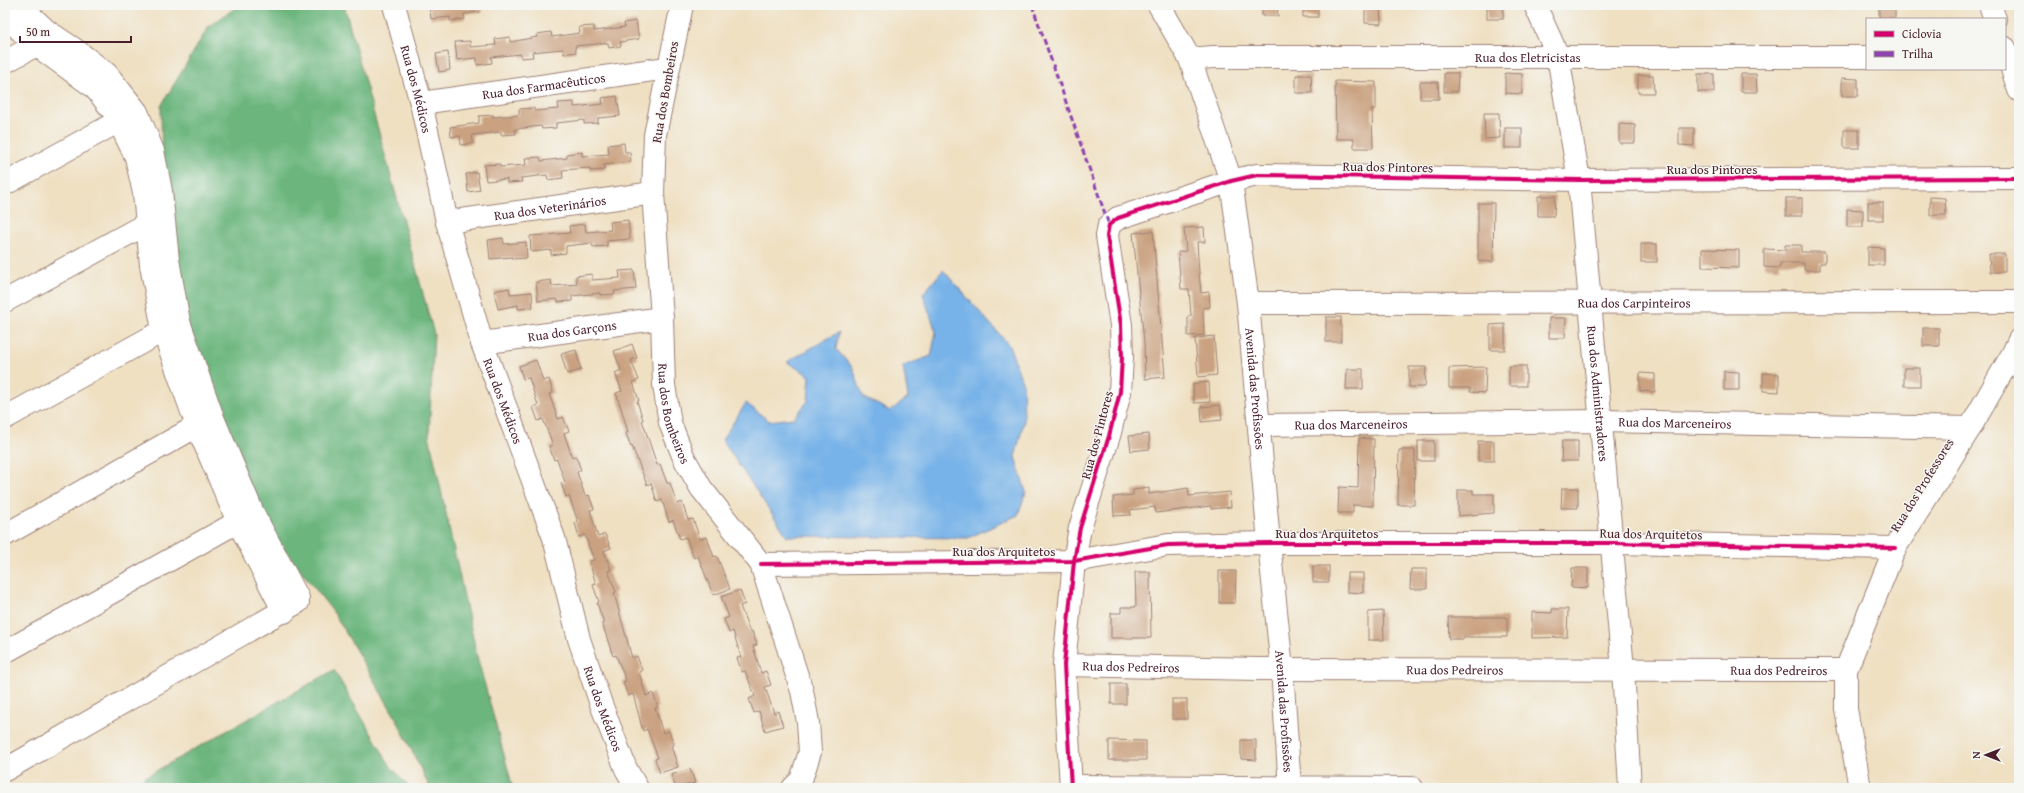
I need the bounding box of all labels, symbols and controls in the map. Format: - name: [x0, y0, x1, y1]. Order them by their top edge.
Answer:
- scale bar: [20, 18, 131, 44]
- legend: [1866, 18, 2006, 70]
- text: 50 m: [26, 23, 50, 40]
- text: Ciclovia: [1902, 25, 1942, 42]
- street label: Rua dos Bombeiros: [647, 40, 683, 144]
- street label: Rua dos Médicos: [396, 43, 437, 135]
- text: Trilha: [1902, 45, 1933, 62]
- street label: Rua dos Eletricistas: [1475, 48, 1581, 67]
- street label: Rua dos Farmacêuticos: [481, 67, 607, 104]
- street label: Rua dos Pintores: [1342, 157, 1434, 177]
- street label: Rua dos Pintores: [1667, 160, 1757, 179]
- street label: Rua dos Veterinários: [493, 190, 607, 225]
- street label: Rua dos Carpinteiros: [1577, 293, 1691, 312]
- street label: Rua dos Garçons: [527, 315, 618, 346]
- street label: Rua dos Administradores: [1583, 325, 1614, 462]
- street label: Avenida das Profissões: [1241, 327, 1270, 450]
- street label: Rua dos Médicos: [479, 355, 528, 446]
- street label: Rua dos Bombeiros: [654, 363, 695, 467]
- street label: Rua dos Pintores: [1076, 389, 1118, 481]
- street label: Rua dos Marceneiros: [1618, 412, 1732, 433]
- street label: Rua dos Marceneiros: [1294, 414, 1408, 434]
- street label: Rua dos Professores: [1885, 434, 1959, 536]
- street label: Rua dos Arquitetos: [1276, 524, 1378, 543]
- street label: Rua dos Arquitetos: [1599, 524, 1703, 544]
- street label: Rua dos Arquitetos: [953, 542, 1055, 561]
- street label: Avenida das Profissões: [1271, 649, 1298, 773]
- street label: Rua dos Pedreiros: [1082, 656, 1180, 677]
- street label: Rua dos Pedreiros: [1406, 660, 1504, 679]
- street label: Rua dos Pedreiros: [1730, 660, 1828, 679]
- street label: Rua dos Médicos: [579, 663, 628, 754]
- north arrow: [1966, 735, 2006, 775]
- text: N: [1968, 751, 1984, 759]

